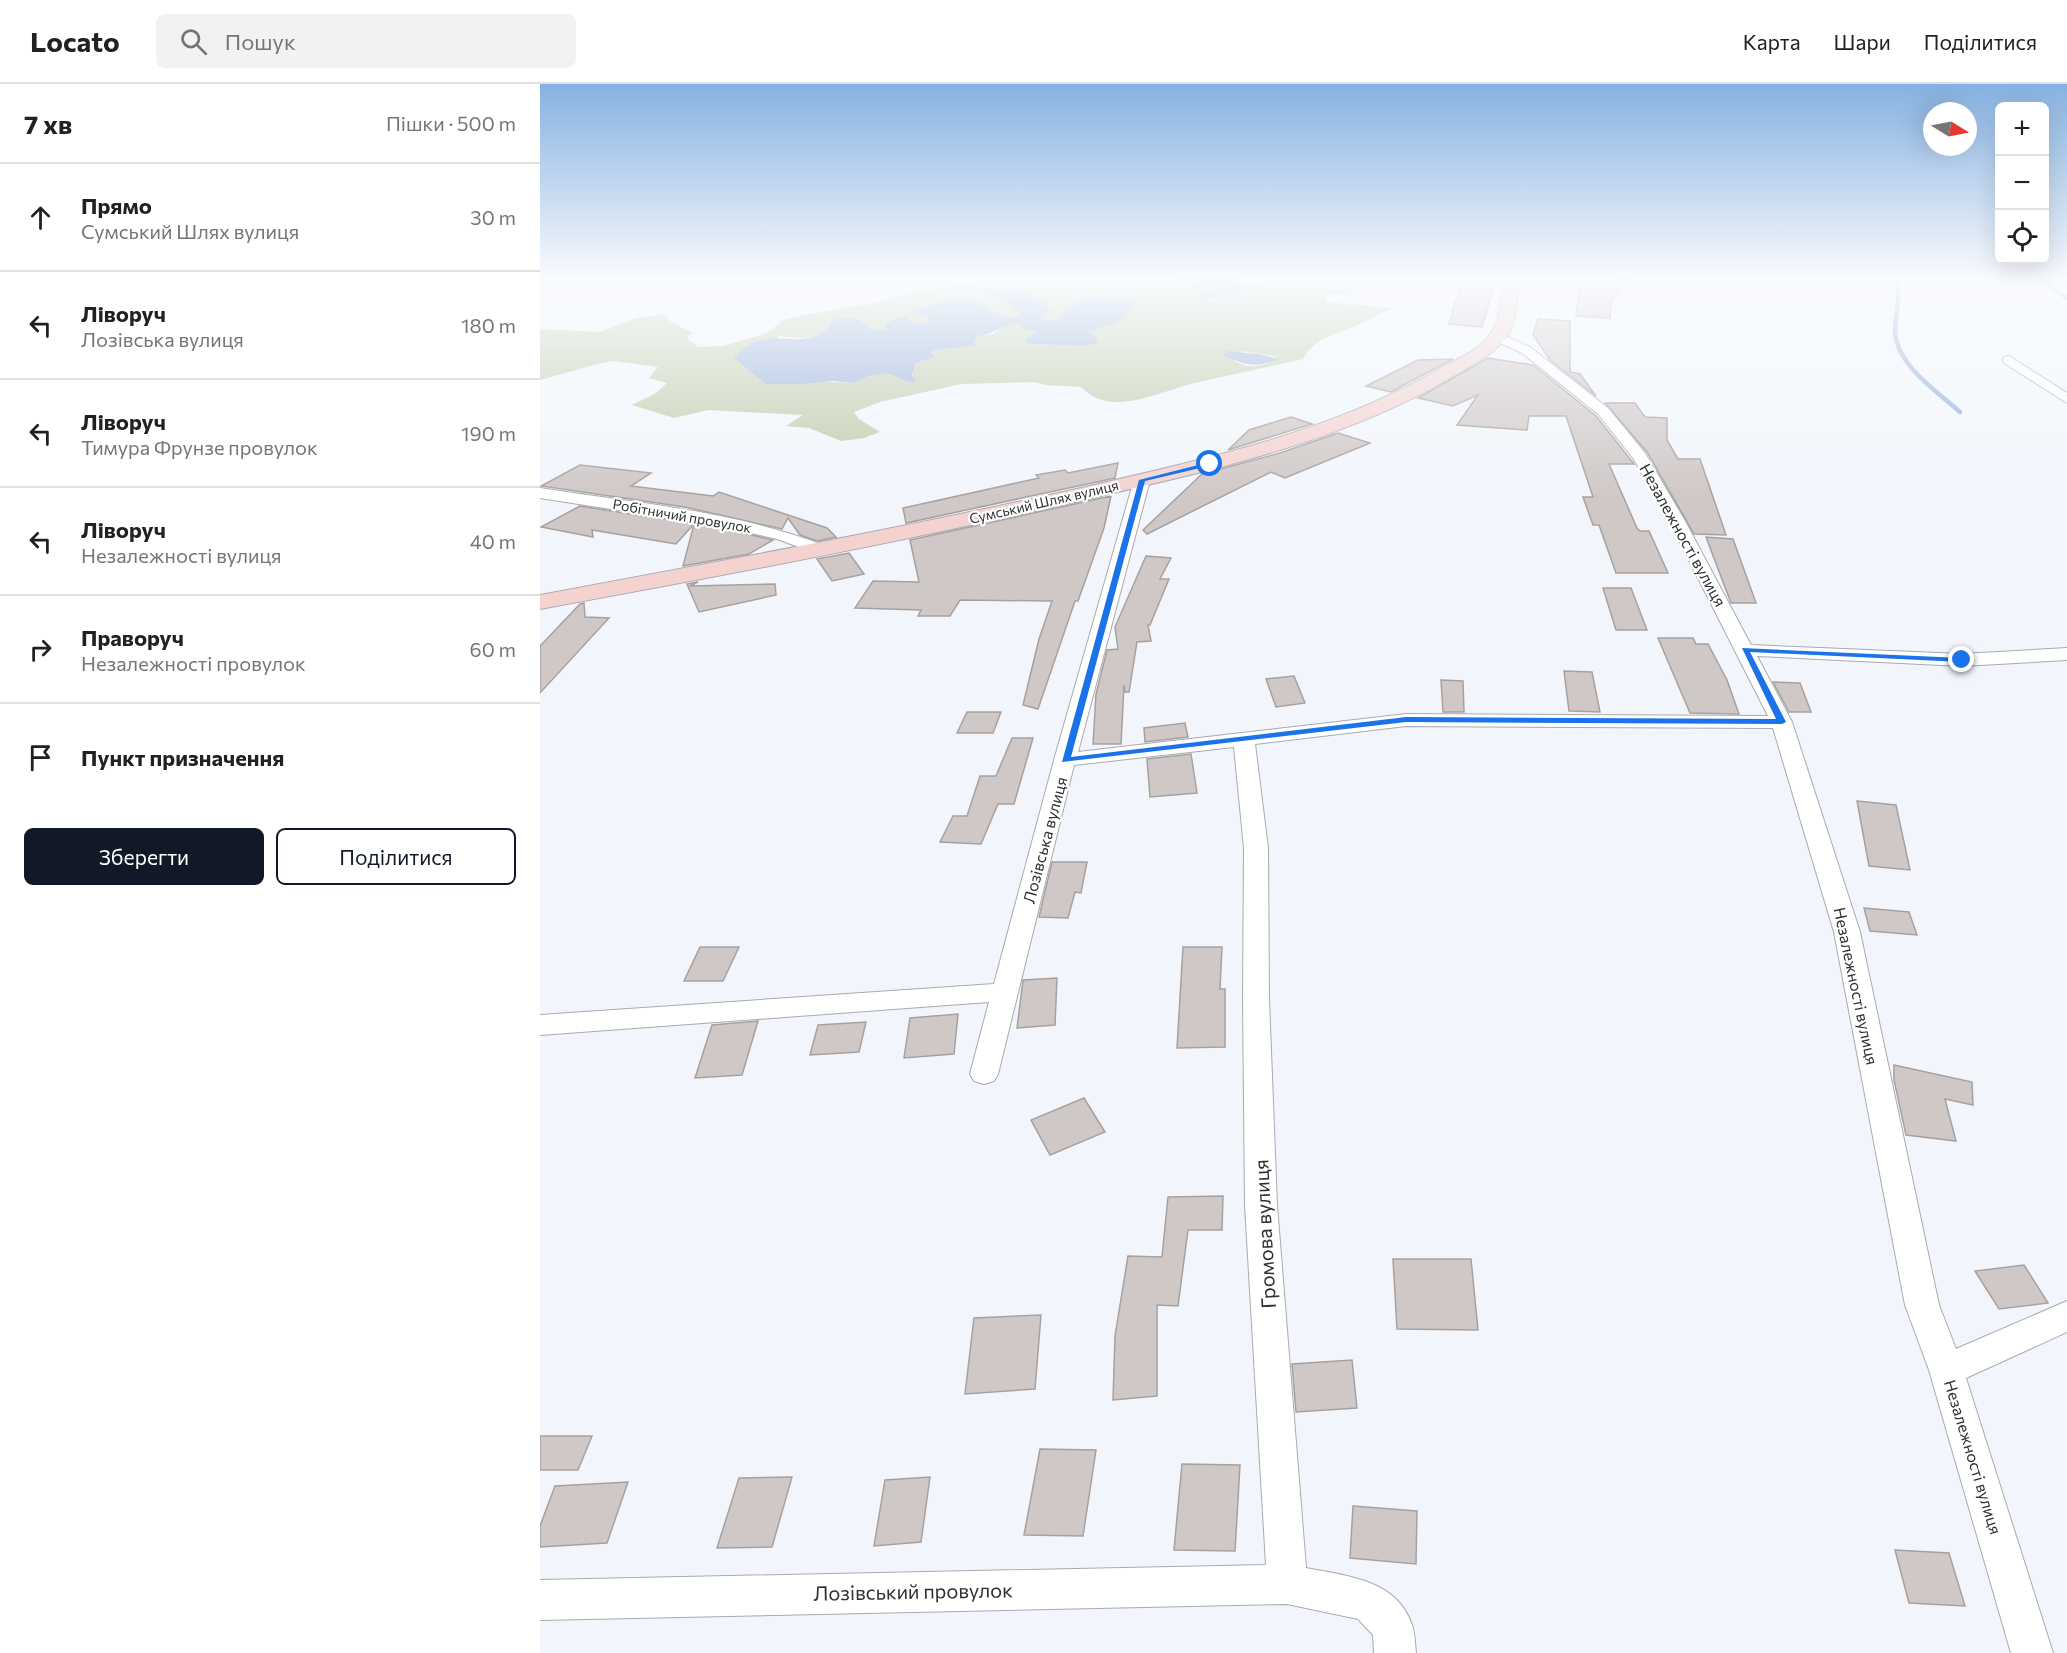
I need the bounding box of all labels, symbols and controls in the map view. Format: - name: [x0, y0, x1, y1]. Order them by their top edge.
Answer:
- search box: [156, 14, 576, 68]
- text: Locato: [30, 24, 120, 58]
- icon: search: [177, 25, 210, 58]
- text: Пошук: [225, 28, 296, 55]
- text: Карта: [1743, 29, 1801, 54]
- text: Шари: [1834, 29, 1891, 54]
- text: Поділитися: [1924, 29, 2037, 54]
- north arrow: [1923, 102, 1977, 156]
- map controls: [1995, 102, 2049, 264]
- button: +: [1995, 102, 2049, 156]
- text: 7 хв: [24, 108, 72, 139]
- text: Пішки · 500 m: [386, 111, 516, 135]
- button: −: [1995, 156, 2049, 210]
- text: Прямо: [81, 192, 152, 219]
- icon: ahead: [24, 201, 57, 234]
- text: 30 m: [470, 205, 516, 229]
- button: locate: [1995, 210, 2049, 264]
- text: Сумський Шлях вулиця: [81, 219, 299, 243]
- text: Ліворуч: [81, 300, 166, 327]
- icon: left: [24, 309, 57, 342]
- text: 180 m: [461, 313, 516, 337]
- text: Лозівська вулиця: [81, 327, 244, 351]
- text: Ліворуч: [81, 408, 166, 435]
- icon: left: [24, 417, 57, 450]
- text: 190 m: [461, 421, 516, 445]
- text: Тимура Фрунзе провулок: [81, 435, 318, 459]
- route start: [1196, 450, 1222, 476]
- street label: Незалежності вулиця: [1636, 460, 1731, 610]
- street label: Сумський Шлях вулиця: [968, 476, 1120, 527]
- street label: Робітничий провулок: [611, 495, 753, 536]
- text: Ліворуч: [81, 516, 166, 543]
- icon: left: [24, 525, 57, 558]
- text: 40 m: [470, 529, 516, 553]
- text: Незалежності вулиця: [81, 543, 282, 567]
- text: Праворуч: [81, 624, 184, 651]
- icon: right: [24, 633, 57, 666]
- text: 60 m: [470, 637, 516, 661]
- route end: [1948, 646, 1974, 672]
- text: Незалежності провулок: [81, 651, 306, 675]
- icon: arrive: [24, 741, 57, 774]
- text: Пункт призначення: [81, 744, 284, 771]
- street label: Лозівська вулиця: [1018, 774, 1071, 905]
- button: Зберегти: [24, 828, 264, 885]
- button: Поділитися: [276, 828, 516, 885]
- street label: Незалежності вулиця: [1831, 905, 1882, 1066]
- street label: Громова вулиця: [1248, 1159, 1280, 1309]
- street label: Незалежності вулиця: [1941, 1377, 2006, 1536]
- street label: Лозівський провулок: [813, 1577, 1013, 1605]

